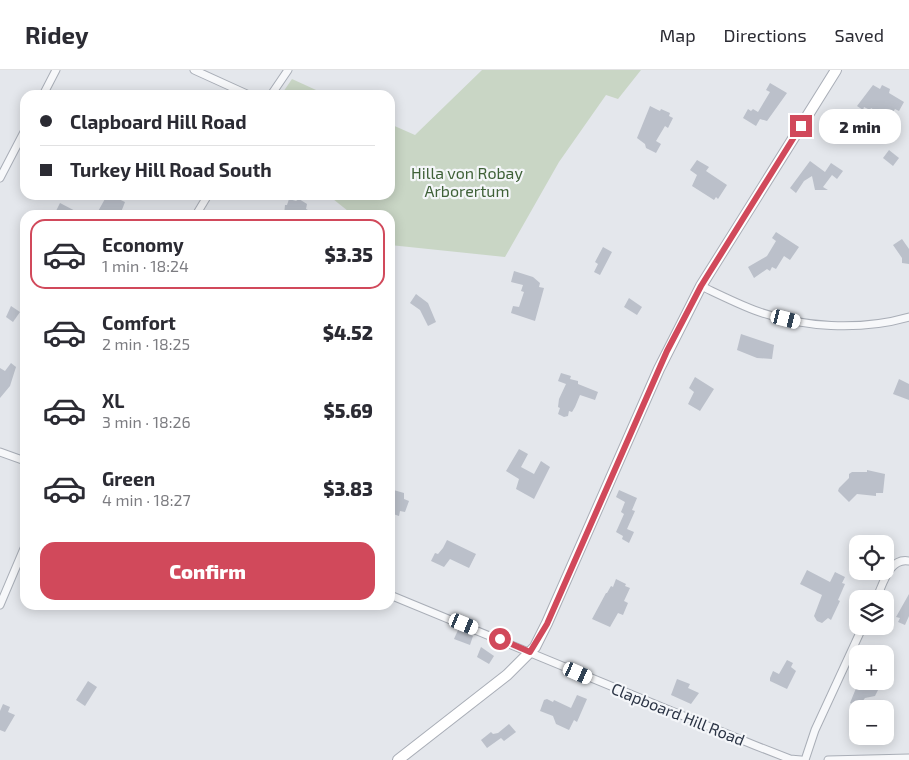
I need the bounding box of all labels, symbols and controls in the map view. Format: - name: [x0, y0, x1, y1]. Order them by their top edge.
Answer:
- text: Ridey: [25, 20, 88, 49]
- text: Map: [659, 24, 696, 46]
- text: Directions: [724, 24, 807, 46]
- text: Saved: [835, 24, 884, 46]
- callout: 2 min: [818, 108, 901, 144]
- text: Clapboard Hill Road: [70, 110, 247, 133]
- route end: [790, 115, 812, 137]
- text: 2 min: [839, 117, 881, 136]
- text: Turkey Hill Road South: [70, 158, 272, 181]
- park label: Hilla von Robay Arborertum: [411, 163, 523, 200]
- icon: car: [42, 232, 87, 277]
- text: Economy: [102, 233, 184, 256]
- text: $3.35: [325, 243, 373, 266]
- text: 1 min · 18:24: [102, 256, 189, 275]
- car: [769, 308, 802, 330]
- icon: car: [42, 310, 87, 355]
- text: Comfort: [102, 311, 176, 334]
- text: $4.52: [323, 321, 373, 344]
- text: 2 min · 18:25: [102, 334, 190, 353]
- icon: car: [42, 388, 87, 433]
- text: XL: [102, 389, 124, 412]
- text: $5.69: [324, 399, 373, 422]
- text: 3 min · 18:26: [102, 412, 191, 431]
- icon: car: [42, 466, 87, 511]
- text: Green: [102, 467, 155, 490]
- text: $3.83: [323, 477, 373, 500]
- text: 4 min · 18:27: [102, 490, 191, 509]
- map controls: [849, 535, 894, 745]
- button: locate: [849, 535, 894, 580]
- button: Confirm: [40, 542, 375, 600]
- button: layers: [849, 590, 894, 635]
- car: [447, 611, 480, 637]
- route start: [489, 628, 511, 650]
- button: +: [849, 645, 894, 690]
- car: [561, 660, 594, 686]
- street label: Clapboard Hill Road: [609, 678, 748, 749]
- button: −: [849, 700, 894, 745]

